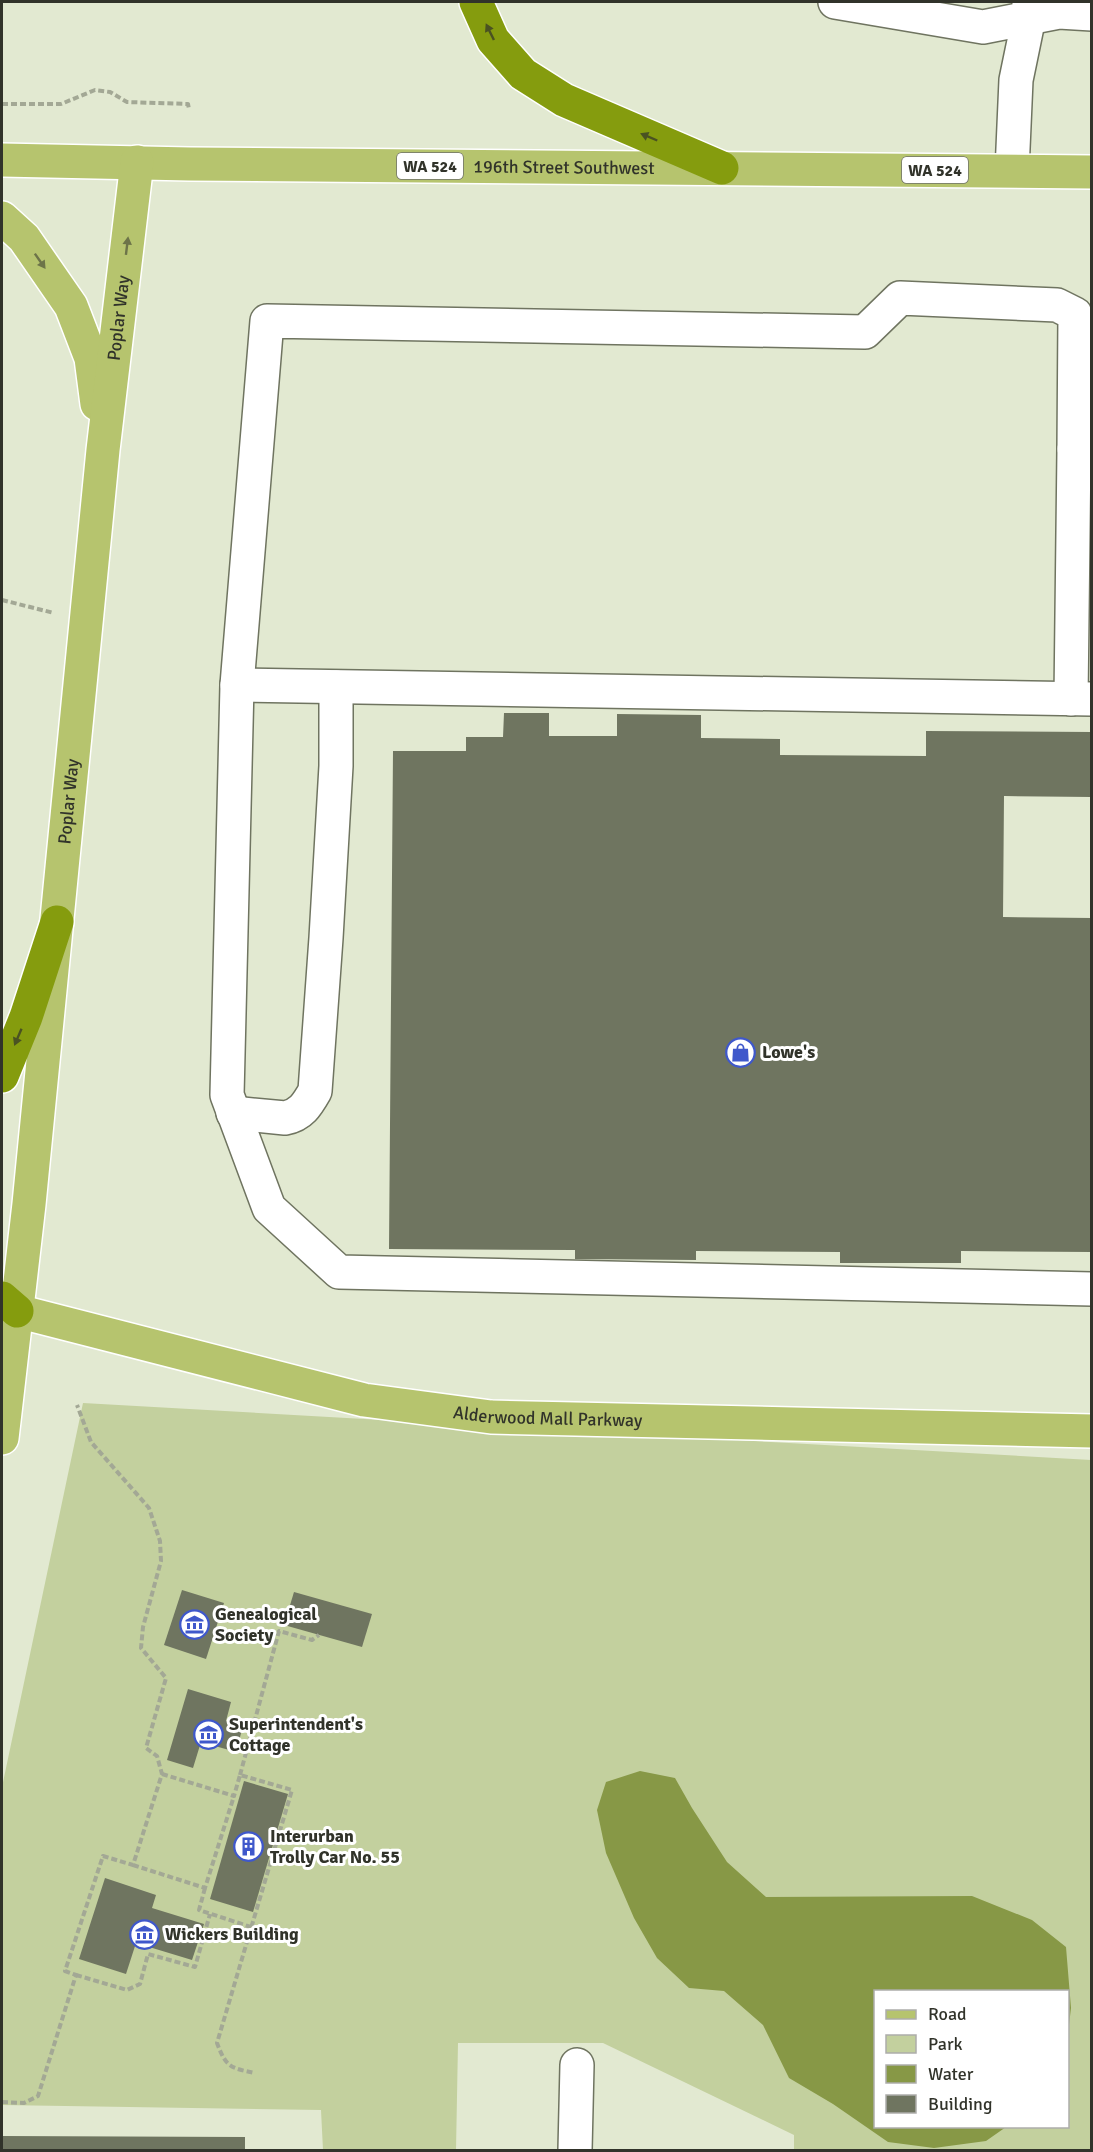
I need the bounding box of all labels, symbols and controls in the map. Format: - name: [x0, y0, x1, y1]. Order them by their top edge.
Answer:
- one-way arrow: [486, 23, 496, 41]
- one-way arrow: [640, 132, 658, 142]
- road number: WA 524: [397, 153, 463, 179]
- street label: 196th Street Southwest: [473, 156, 655, 179]
- road number: WA 524: [902, 157, 968, 183]
- one-way arrow: [123, 236, 132, 255]
- one-way arrow: [34, 253, 46, 269]
- street label: Poplar Way: [103, 274, 135, 362]
- street label: Poplar Way: [53, 757, 84, 845]
- one-way arrow: [13, 1028, 22, 1046]
- shop icon: Lowe's: [725, 1036, 757, 1068]
- place label: Lowe's: [762, 1041, 815, 1063]
- street label: Alderwood Mall Parkway: [452, 1401, 643, 1432]
- place label: Genealogical Society: [215, 1603, 317, 1646]
- museum icon: Genealogical Society: [178, 1608, 210, 1640]
- place label: Superintendent's Cottage: [229, 1713, 363, 1756]
- museum icon: Superintendent's Cottage: [192, 1718, 224, 1750]
- place label: Interurban Trolly Car No. 55: [270, 1825, 400, 1868]
- building icon: Interurban Trolly Car No. 55: [233, 1830, 265, 1862]
- museum icon: Wickers Building: [128, 1918, 160, 1950]
- place label: Wickers Building: [165, 1923, 299, 1945]
- legend: [874, 1990, 1069, 2128]
- text: Road: [928, 2003, 967, 2025]
- text: Park: [928, 2033, 963, 2055]
- text: Water: [928, 2063, 974, 2085]
- text: Building: [928, 2093, 992, 2115]

